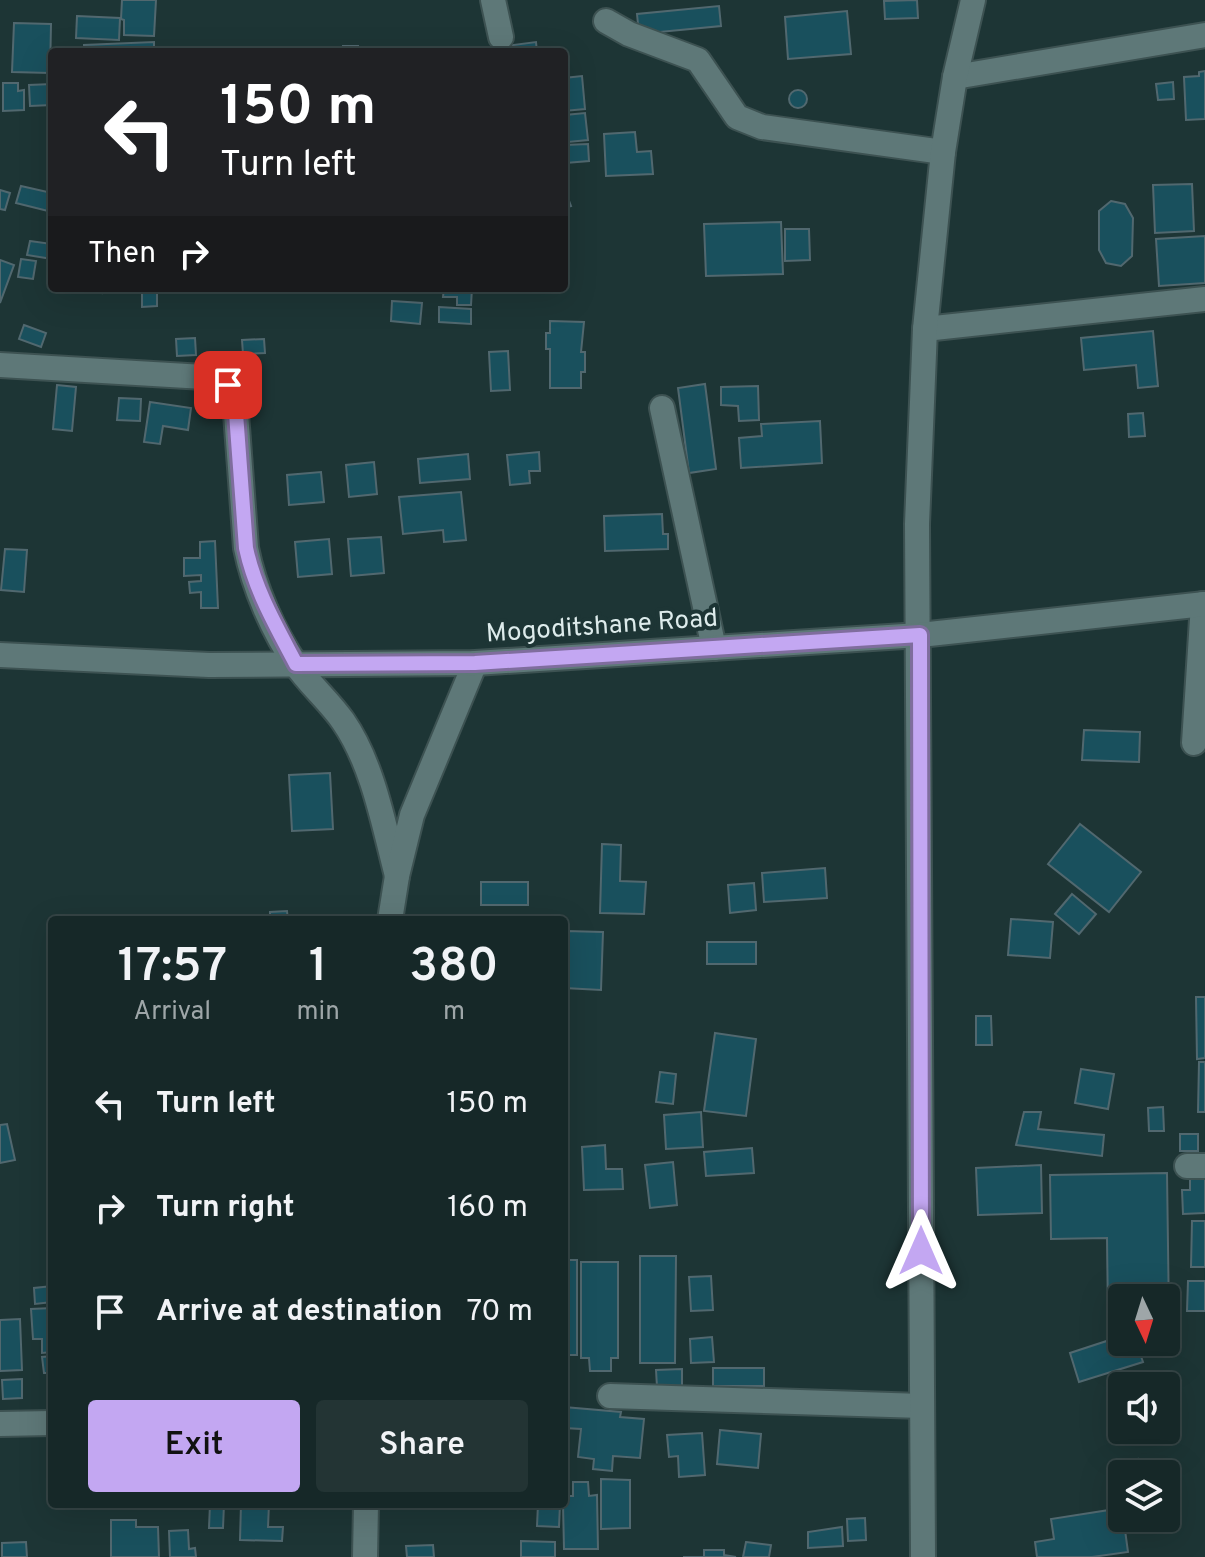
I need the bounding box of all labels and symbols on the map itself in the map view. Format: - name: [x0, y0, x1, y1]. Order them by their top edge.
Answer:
- pin: [194, 351, 262, 419]
- street label: Mogoditshane Road: [485, 602, 719, 652]
- position arrow: [879, 1209, 963, 1293]
- north arrow: [1108, 1284, 1180, 1356]

